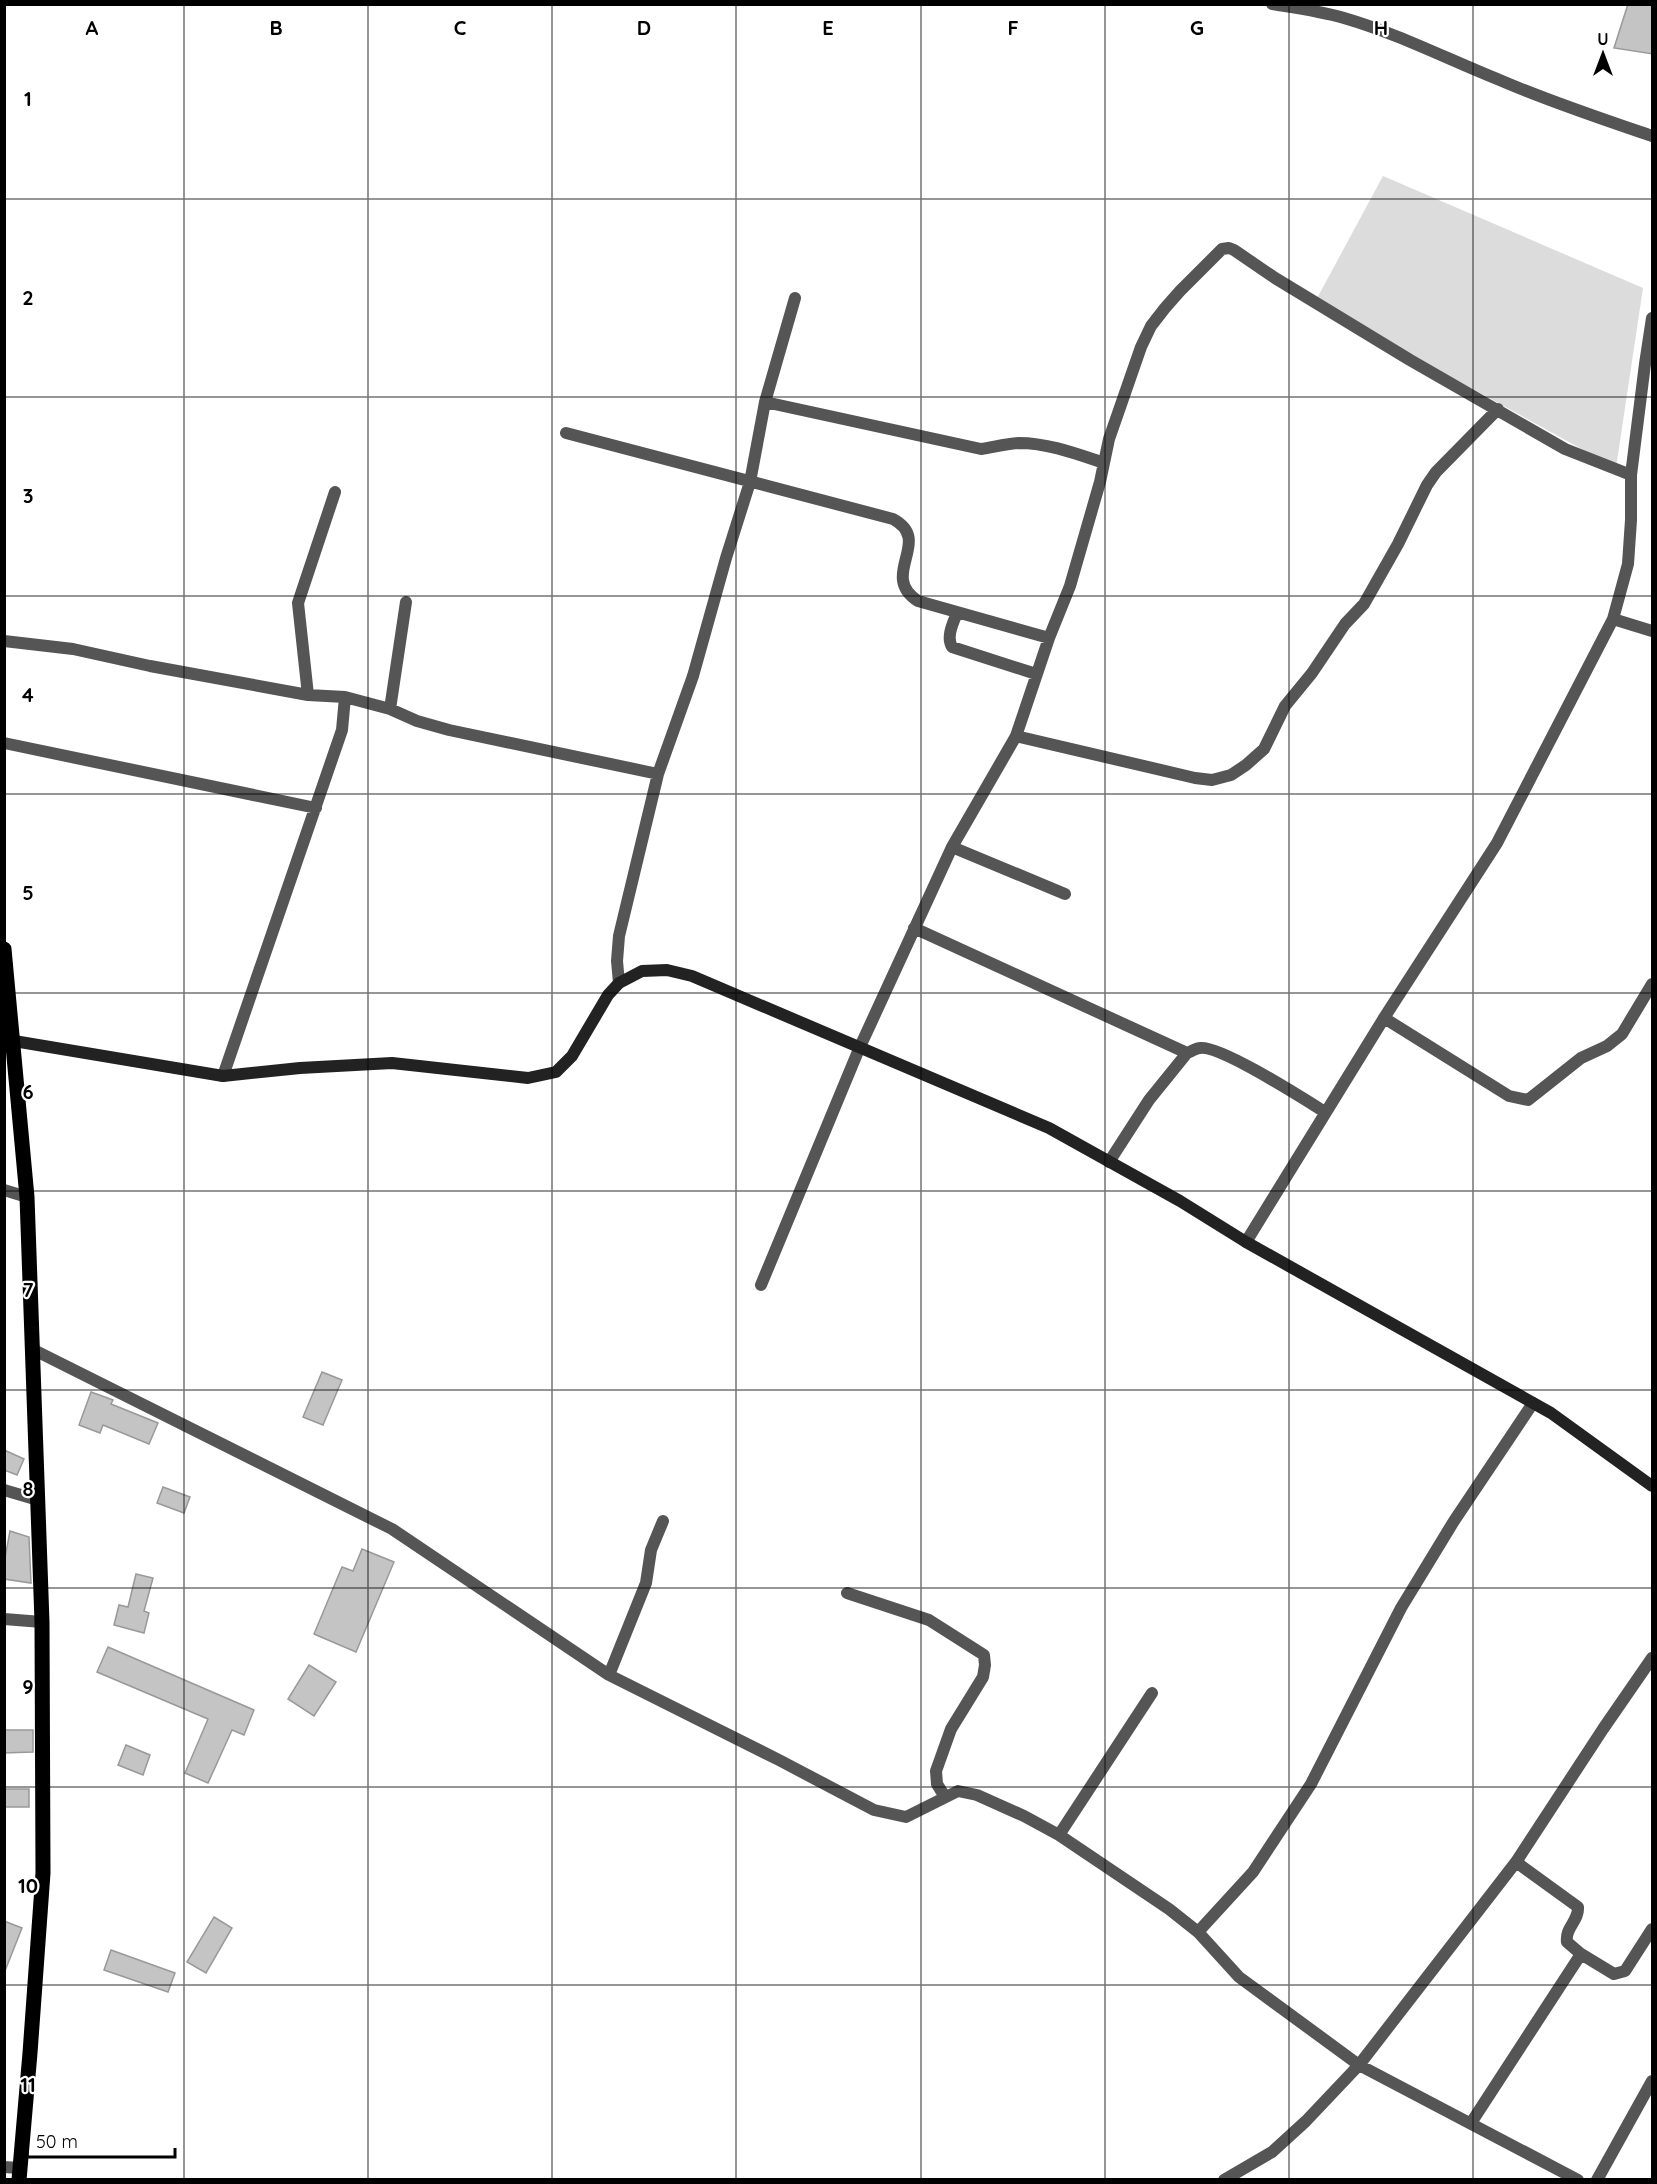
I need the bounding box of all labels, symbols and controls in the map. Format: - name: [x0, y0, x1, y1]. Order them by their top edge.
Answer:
- text: A: [86, 15, 99, 40]
- text: B: [269, 15, 283, 40]
- text: C: [454, 15, 467, 40]
- text: D: [637, 15, 651, 40]
- text: E: [822, 15, 834, 40]
- text: F: [1007, 15, 1019, 40]
- text: G: [1190, 15, 1204, 40]
- text: H: [1374, 15, 1388, 40]
- north arrow: [1573, 24, 1633, 84]
- text: U: [1597, 29, 1609, 49]
- text: 1: [24, 86, 32, 111]
- text: 2: [22, 285, 34, 310]
- text: 3: [23, 483, 33, 508]
- text: 4: [22, 682, 34, 707]
- text: 5: [22, 880, 34, 905]
- text: 6: [22, 1079, 34, 1104]
- text: 7: [23, 1277, 34, 1302]
- text: 8: [23, 1476, 34, 1501]
- text: 9: [22, 1674, 34, 1699]
- text: 10: [18, 1873, 38, 1898]
- text: 11: [20, 2072, 36, 2097]
- scale bar: [27, 2121, 176, 2159]
- text: 50 m: [36, 2130, 78, 2153]

